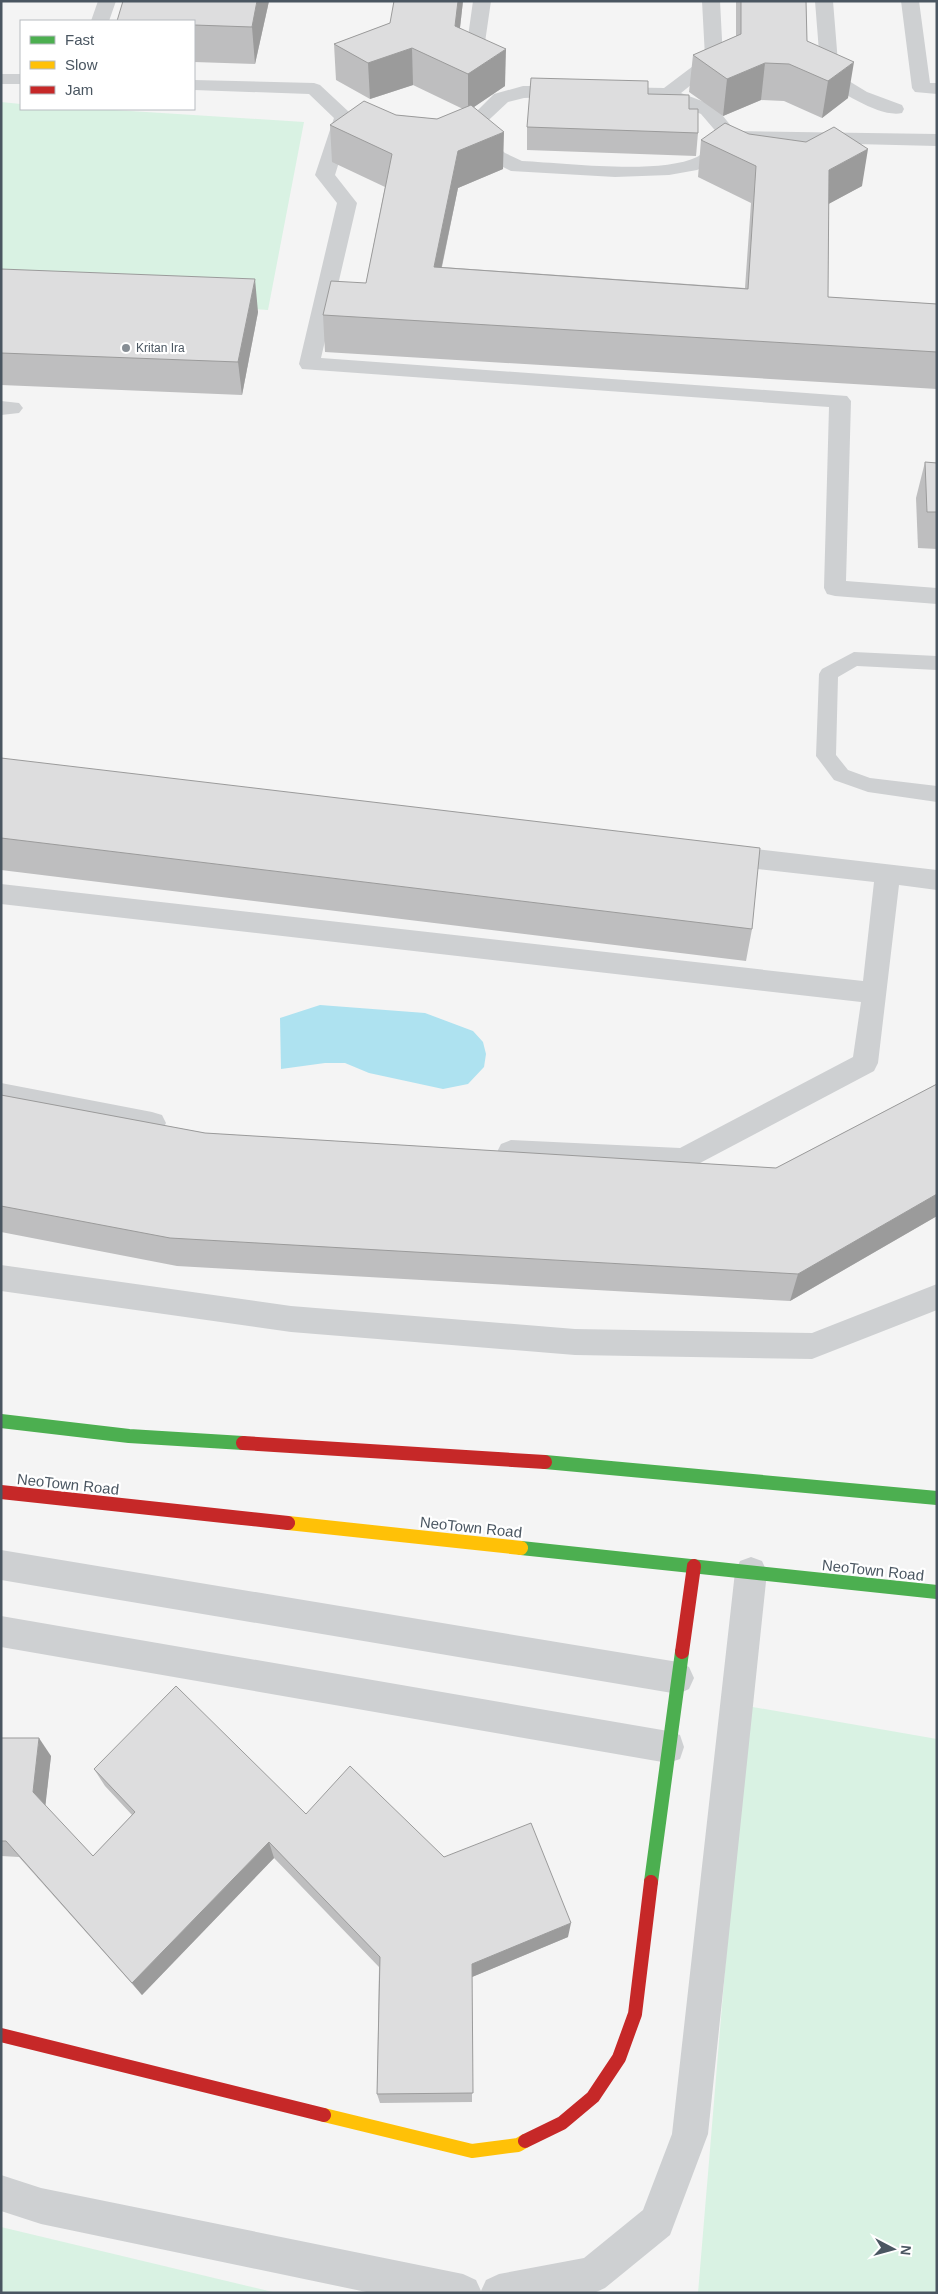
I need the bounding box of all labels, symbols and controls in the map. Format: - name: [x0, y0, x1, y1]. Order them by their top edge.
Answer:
- legend: [20, 20, 195, 110]
- text: Fast: [65, 31, 95, 48]
- text: Slow: [65, 56, 98, 73]
- text: Jam: [65, 81, 93, 98]
- place label: Kritan Ira: [136, 341, 185, 355]
- marker: Kritan Ira: [120, 342, 132, 354]
- street label: NeoTown Road: [16, 1470, 120, 1498]
- street label: NeoTown Road: [419, 1513, 523, 1541]
- street label: NeoTown Road: [821, 1556, 925, 1584]
- north arrow: [868, 2224, 918, 2274]
- text: N: [897, 2244, 914, 2256]

